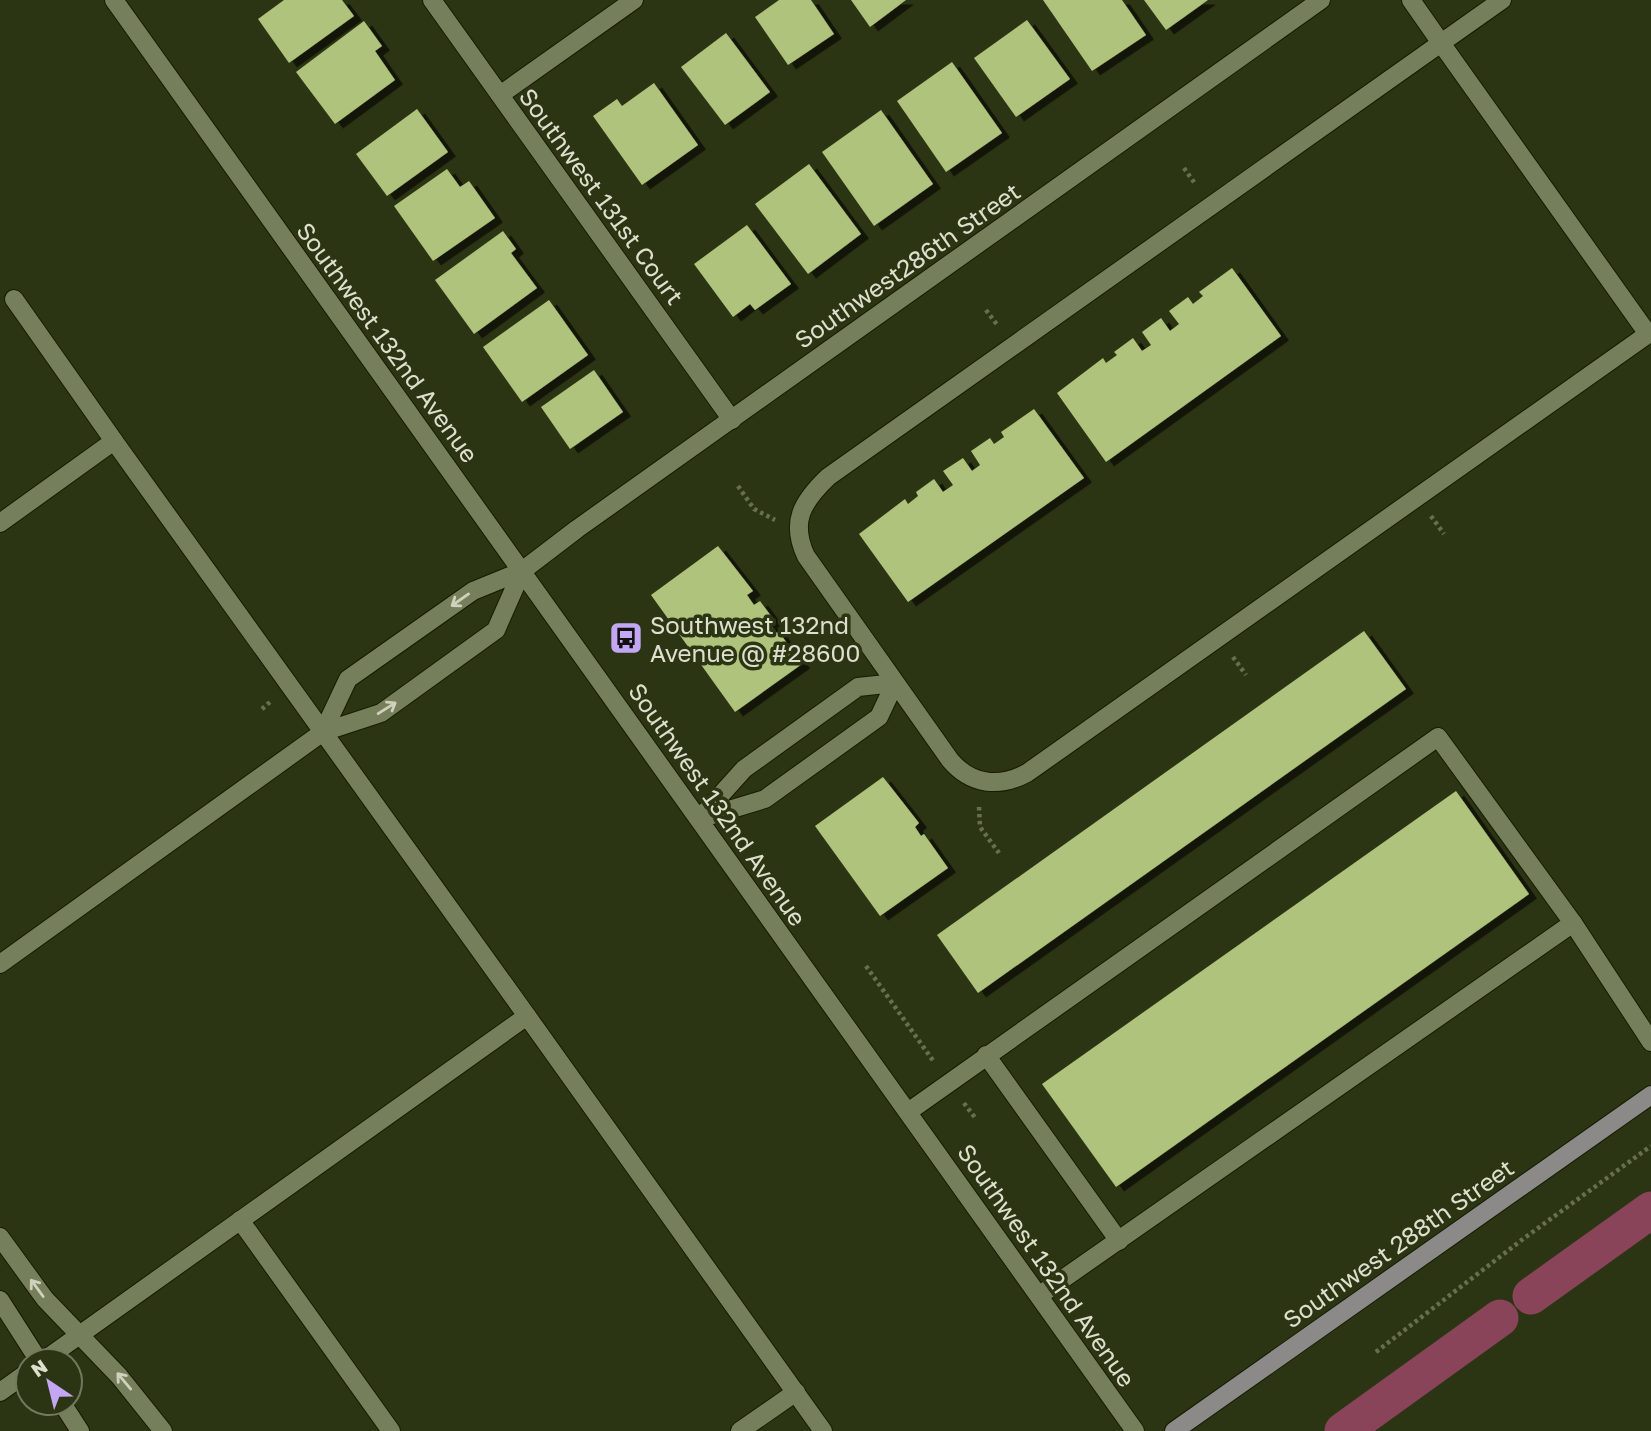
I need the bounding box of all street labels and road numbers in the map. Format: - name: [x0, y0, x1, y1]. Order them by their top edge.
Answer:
- street label: Southwest 131st Court: [514, 82, 690, 310]
- street label: Southwest286th Street: [789, 176, 1025, 354]
- street label: Southwest 132nd Avenue: [291, 216, 485, 468]
- street label: Southwest 132nd Avenue: [623, 677, 813, 931]
- street label: Southwest 132nd Avenue: [952, 1138, 1142, 1392]
- street label: Southwest 288th Street: [1277, 1152, 1519, 1334]

